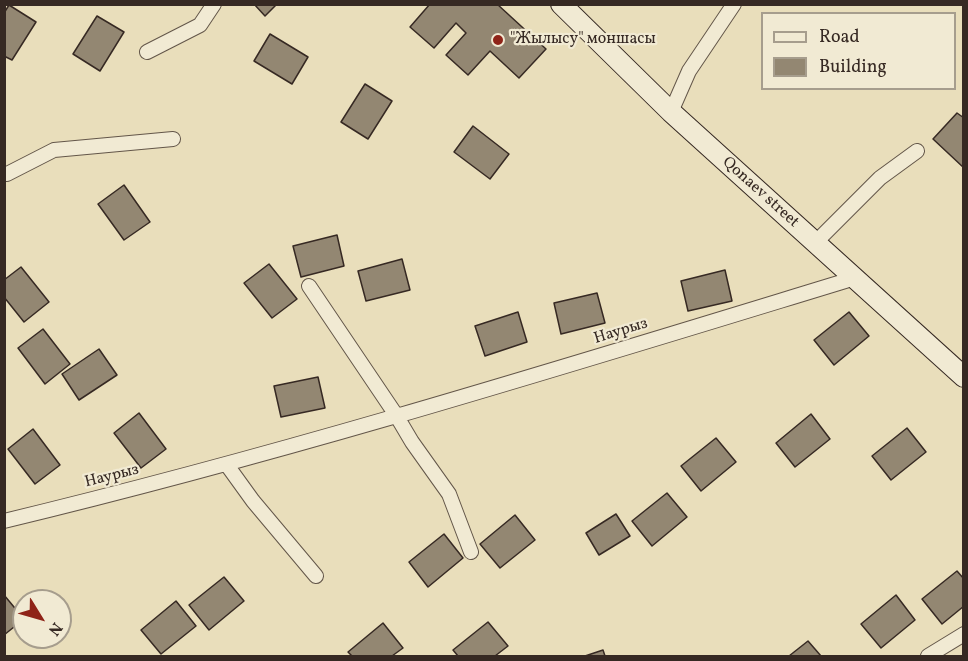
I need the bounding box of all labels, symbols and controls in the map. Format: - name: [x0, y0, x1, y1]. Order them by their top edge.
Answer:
- legend: [761, 12, 956, 90]
- text: Road: [819, 25, 860, 50]
- place label: "Жылысу" моншасы: [510, 30, 656, 50]
- marker: "Жылысу" моншасы: [491, 33, 505, 47]
- text: Building: [819, 55, 887, 80]
- street label: Qonaev street: [718, 153, 802, 233]
- street label: Наурыз: [592, 315, 650, 349]
- street label: Наурыз: [83, 461, 141, 493]
- north arrow: [12, 589, 72, 649]
- text: N: [42, 617, 67, 640]

